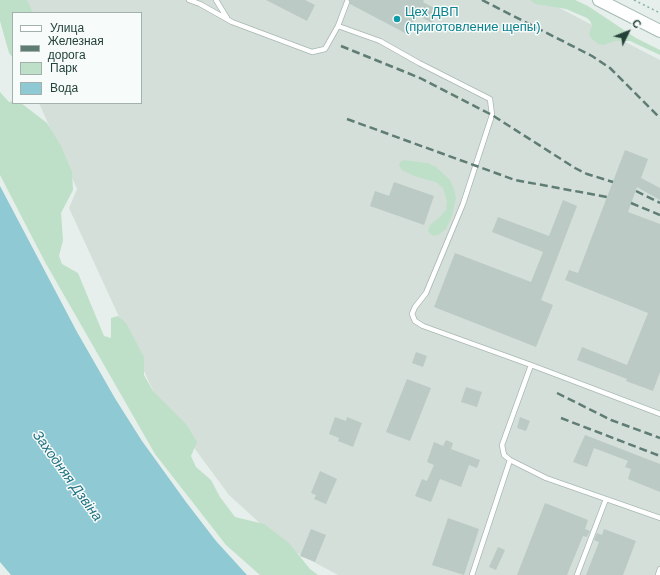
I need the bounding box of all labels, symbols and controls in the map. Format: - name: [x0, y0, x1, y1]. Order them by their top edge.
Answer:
- place label: Цех ДВП (приготовление щепы): [405, 4, 540, 35]
- legend: [12, 12, 142, 104]
- north arrow: [608, 12, 648, 52]
- marker: Цех ДВП (приготовление щепы): [392, 14, 402, 24]
- text: С: [630, 17, 644, 31]
- text: Улица: [50, 21, 84, 35]
- text: Железная дорога: [48, 34, 104, 62]
- text: Парк: [50, 61, 77, 75]
- text: Вода: [50, 81, 78, 95]
- water label: Заходняя Дзвіна: [28, 427, 106, 525]

